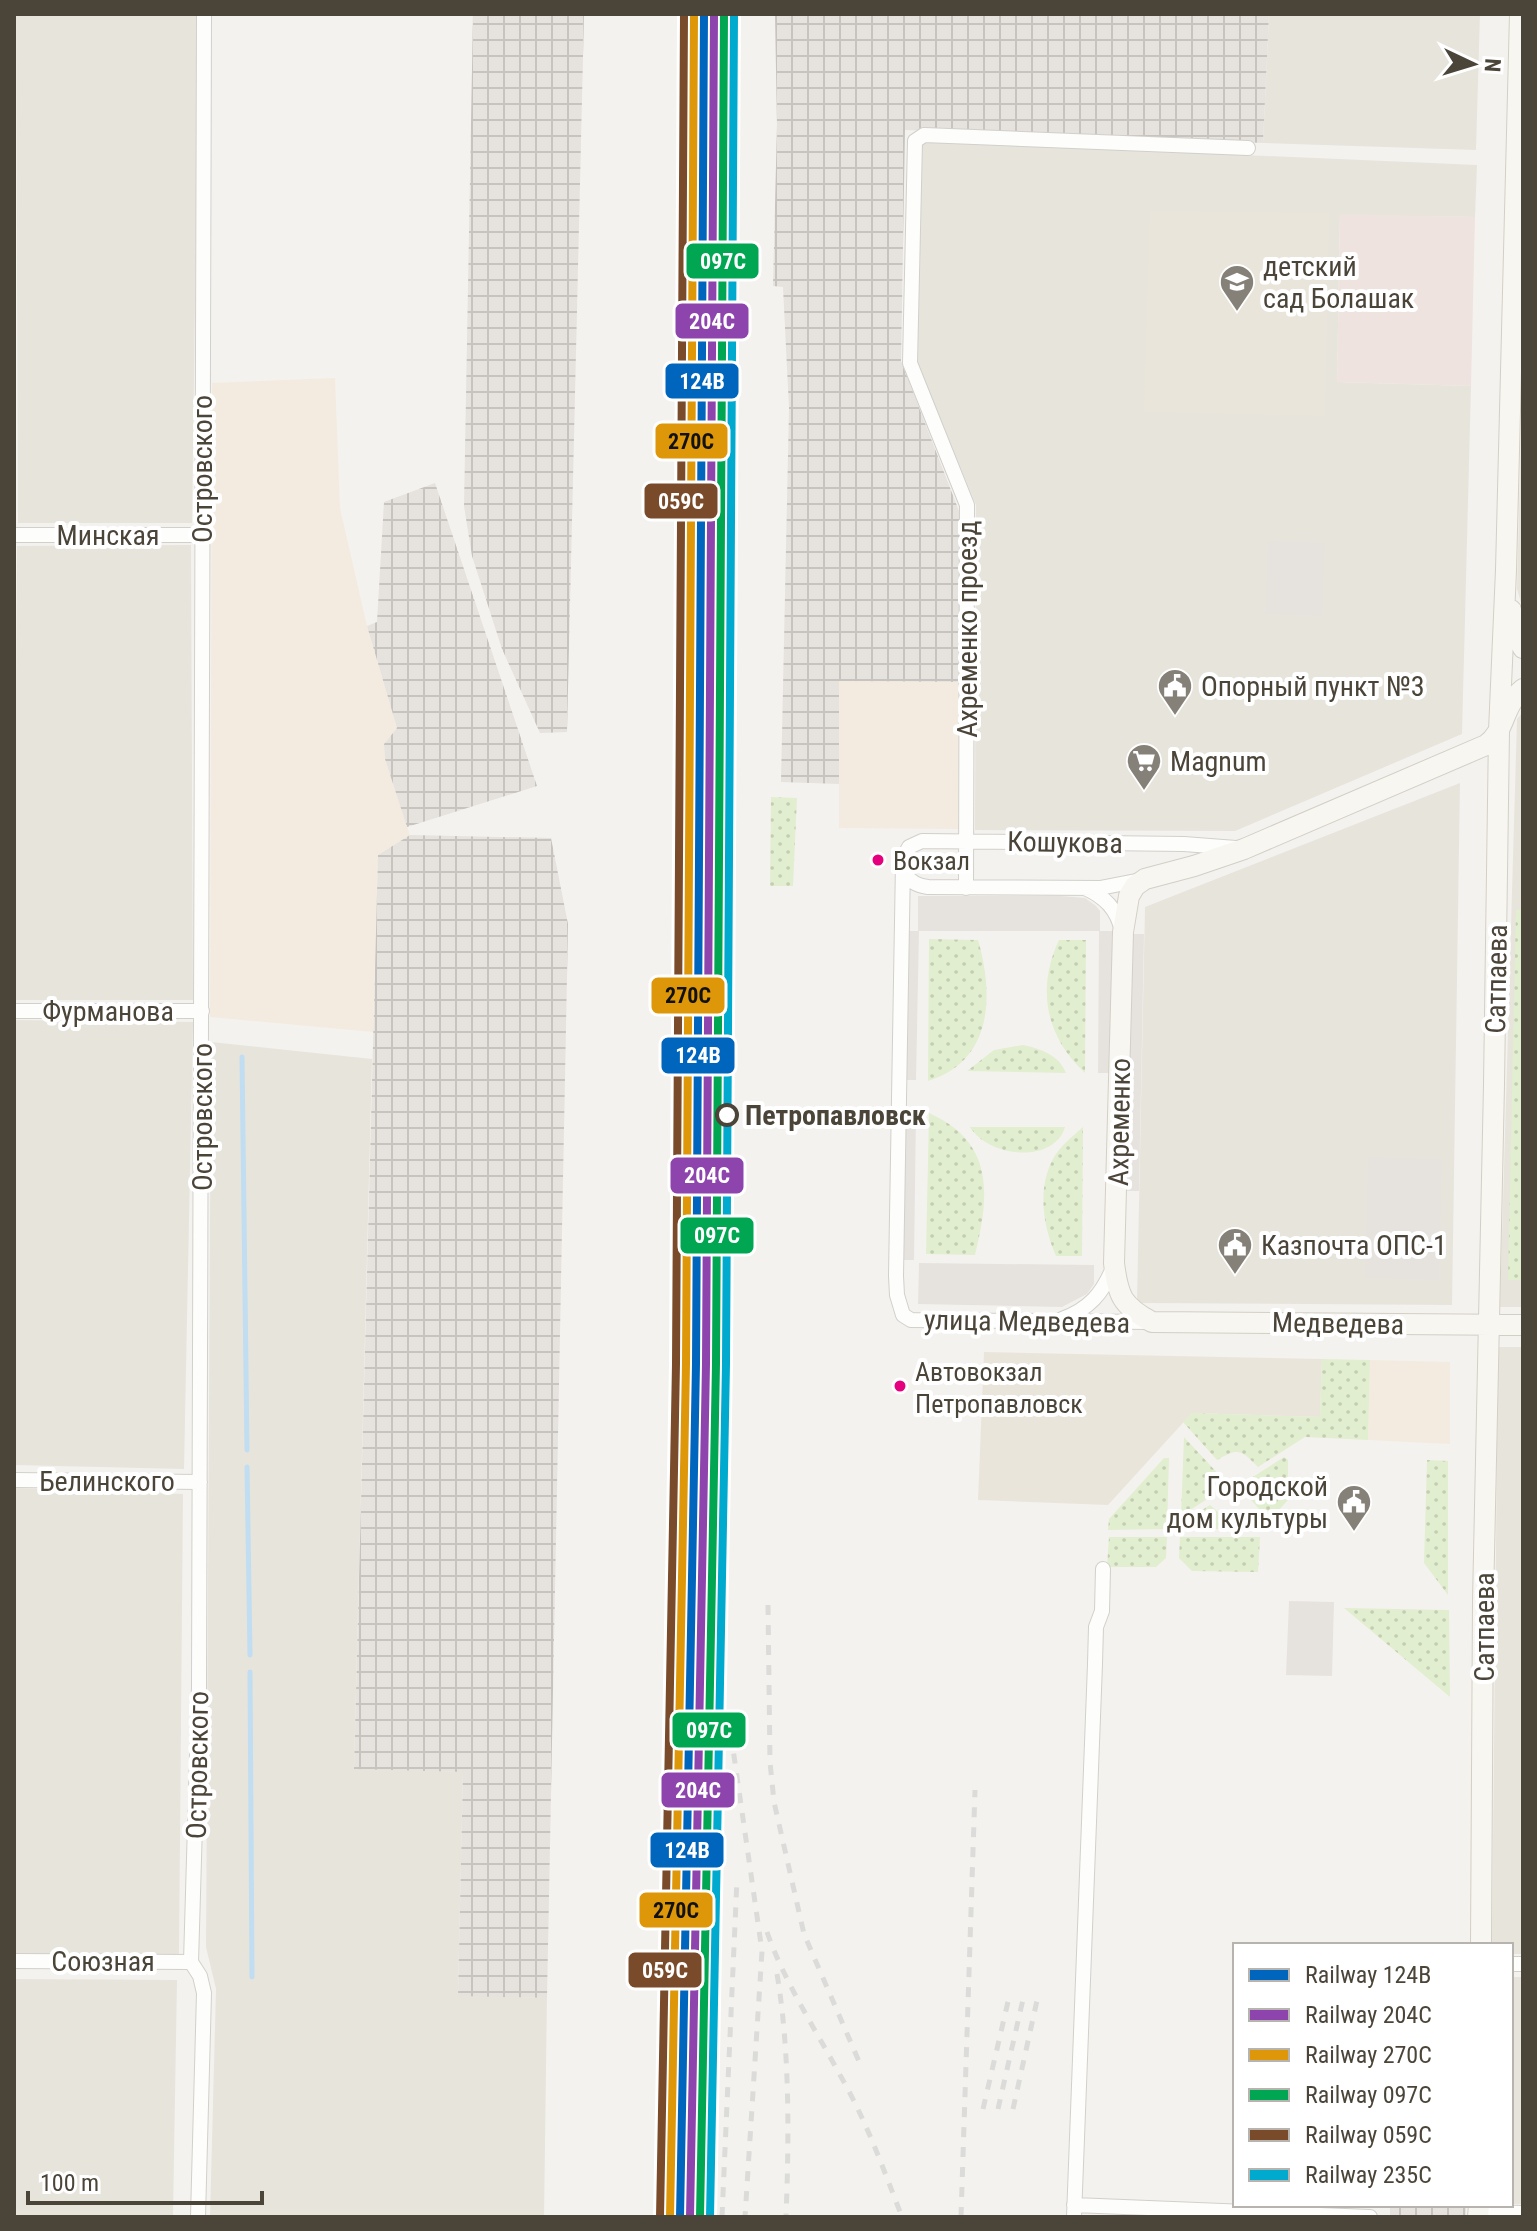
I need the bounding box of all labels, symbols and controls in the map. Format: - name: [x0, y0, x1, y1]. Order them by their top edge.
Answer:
- north arrow: [1433, 24, 1513, 104]
- text: N: [1480, 58, 1505, 73]
- line badge: 097С: [685, 242, 760, 280]
- text: 097С: [700, 249, 746, 274]
- place label: детский сад Болашак: [1263, 250, 1414, 315]
- school or university icon: детский сад Болашак: [1218, 263, 1256, 313]
- line badge: 204С: [674, 302, 750, 340]
- text: 204С: [689, 309, 735, 334]
- line badge: 124В: [664, 362, 740, 400]
- text: 124В: [679, 369, 725, 394]
- street label: Островского: [186, 395, 219, 543]
- line badge: 270С: [654, 422, 729, 460]
- text: 270С: [668, 429, 714, 454]
- line badge: 059С: [643, 482, 719, 520]
- text: 059С: [658, 489, 704, 514]
- street label: Минская: [57, 519, 159, 552]
- street label: Ахременко проезд: [951, 520, 984, 738]
- public building icon: Опорный пункт №3: [1156, 667, 1194, 717]
- place label: Опорный пункт №3: [1201, 670, 1425, 703]
- supermarket icon: Magnum: [1125, 742, 1163, 792]
- place label: Magnum: [1170, 745, 1267, 778]
- street label: Кошукова: [1007, 825, 1123, 860]
- place label: Вокзал: [893, 846, 970, 876]
- marker: Вокзал: [870, 852, 886, 868]
- street label: Сатпаева: [1479, 924, 1514, 1034]
- line badge: 270С: [650, 976, 726, 1015]
- text: 270С: [665, 983, 711, 1008]
- street label: Фурманова: [42, 995, 174, 1028]
- line badge: 124В: [660, 1036, 736, 1075]
- street label: Островского: [186, 1043, 219, 1191]
- text: 124В: [675, 1043, 721, 1068]
- street label: Ахременко: [1102, 1058, 1137, 1186]
- place label: Петропавловск: [745, 1099, 926, 1132]
- marker: Петропавловск: [716, 1104, 738, 1126]
- line badge: 204С: [669, 1156, 745, 1195]
- text: 204С: [684, 1163, 730, 1188]
- line badge: 097С: [679, 1216, 755, 1255]
- text: 097С: [694, 1223, 740, 1248]
- public building icon: Казпочта ОПС-1: [1216, 1226, 1254, 1276]
- place label: Казпочта ОПС-1: [1261, 1229, 1447, 1262]
- street label: улица Медведева: [924, 1303, 1130, 1340]
- street label: Медведева: [1272, 1306, 1404, 1341]
- place label: Автовокзал Петропавловск: [915, 1357, 1083, 1419]
- marker: Автовокзал Петропавловск: [892, 1378, 908, 1394]
- street label: Белинского: [39, 1465, 175, 1498]
- place label: Городской дом культуры: [1167, 1470, 1328, 1535]
- public building icon: Городской дом культуры: [1335, 1483, 1373, 1533]
- street label: Сатпаева: [1468, 1572, 1501, 1682]
- street label: Островского: [180, 1691, 215, 1839]
- line badge: 097С: [671, 1711, 747, 1749]
- text: 097С: [686, 1718, 732, 1743]
- line badge: 204С: [660, 1771, 736, 1809]
- text: 204С: [675, 1778, 721, 1803]
- line badge: 124В: [649, 1831, 725, 1869]
- text: 124В: [664, 1838, 710, 1863]
- line badge: 270С: [638, 1891, 714, 1929]
- text: 270С: [653, 1898, 699, 1923]
- legend: [1233, 1943, 1513, 2207]
- street label: Союзная: [51, 1945, 155, 1978]
- line badge: 059С: [627, 1951, 703, 1989]
- text: 059С: [642, 1958, 688, 1983]
- text: Railway 124В: [1305, 1961, 1431, 1989]
- text: Railway 204С: [1305, 2001, 1432, 2029]
- text: Railway 270С: [1305, 2041, 1432, 2069]
- text: Railway 097С: [1305, 2081, 1432, 2109]
- text: Railway 059С: [1305, 2121, 1432, 2149]
- scale bar: [28, 2155, 262, 2205]
- text: Railway 235С: [1305, 2161, 1432, 2189]
- text: 100 m: [40, 2169, 99, 2197]

